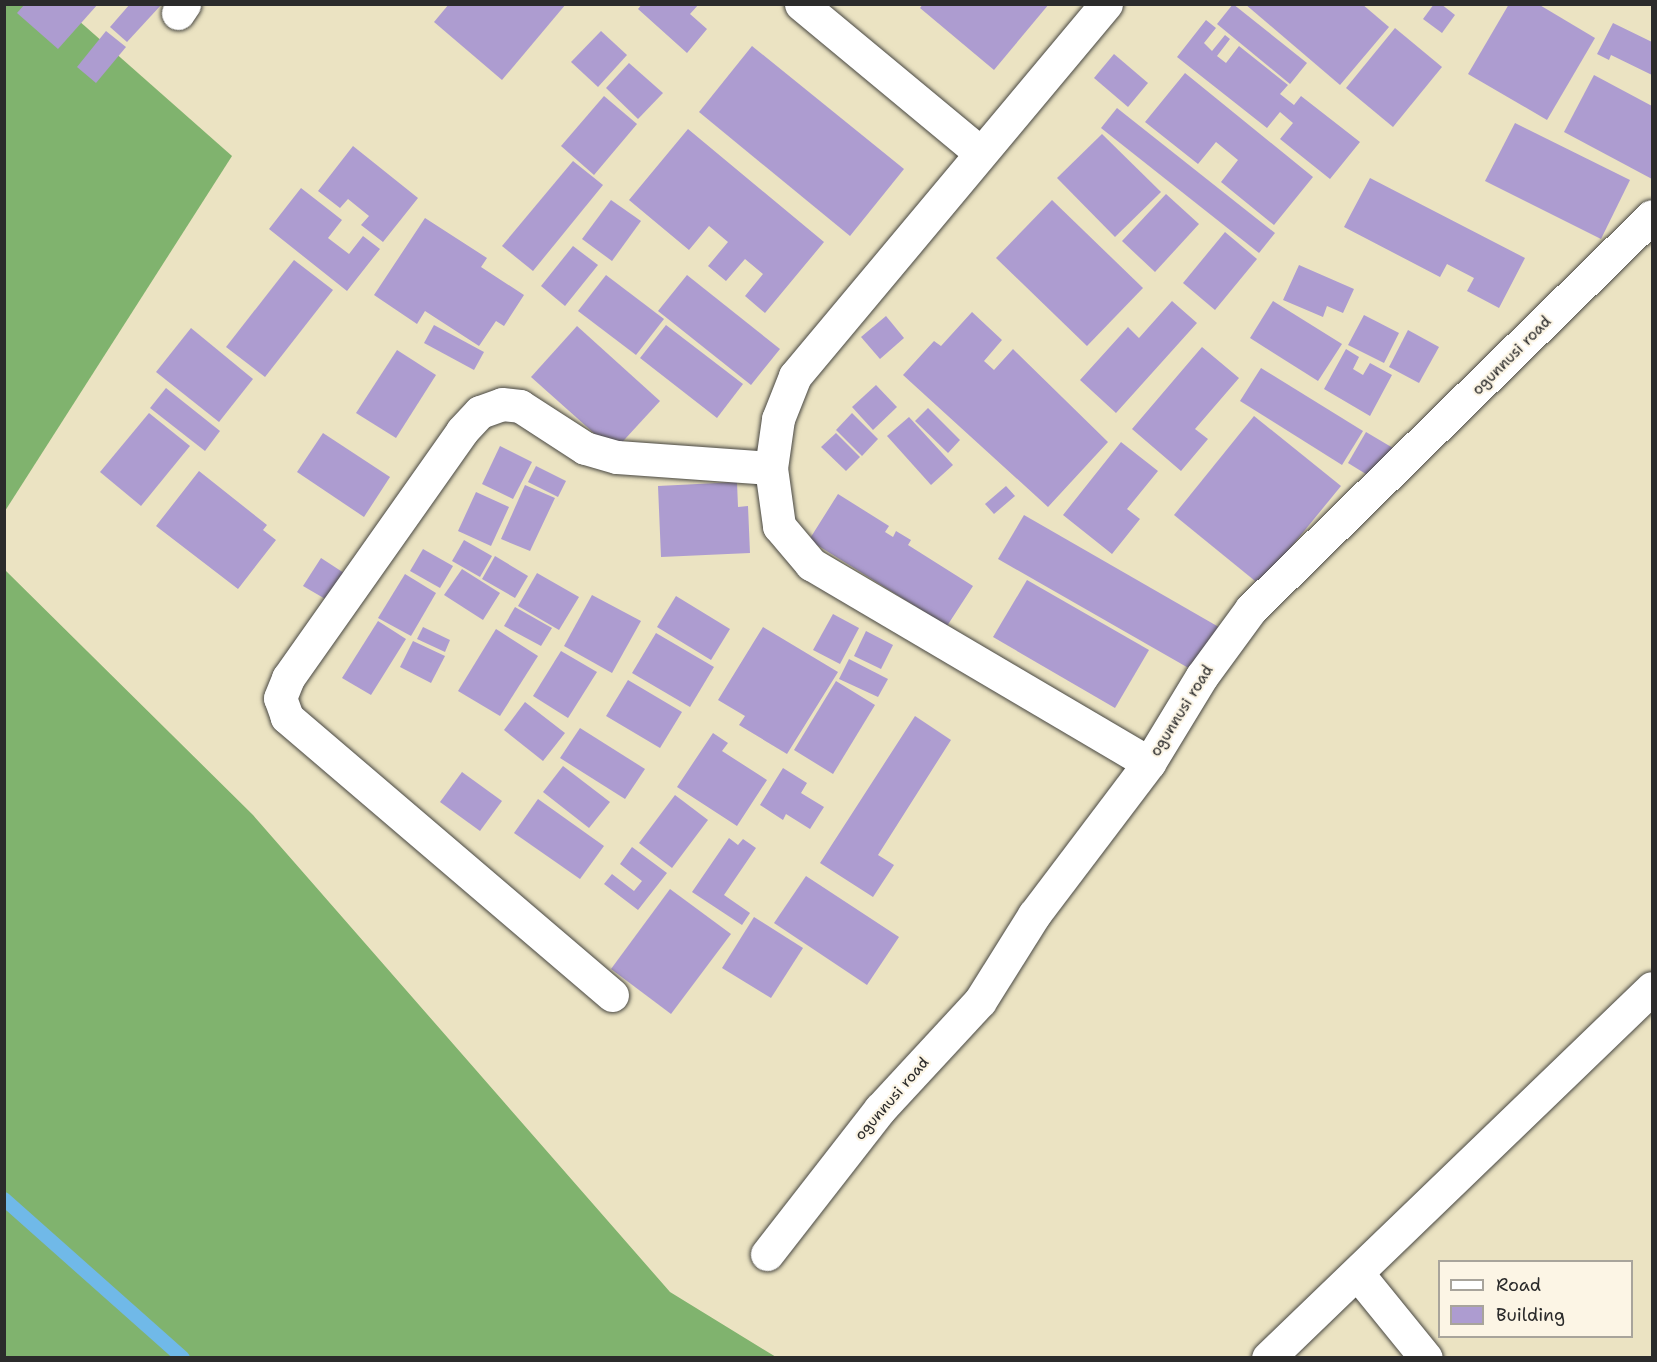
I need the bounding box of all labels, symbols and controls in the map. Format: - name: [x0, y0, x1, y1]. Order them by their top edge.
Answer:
- street label: ogunnusi road: [1469, 313, 1555, 399]
- street label: ogunnusi road: [1147, 662, 1217, 760]
- street label: ogunnusi road: [851, 1054, 933, 1144]
- legend: [1438, 1260, 1633, 1338]
- text: Road: [1496, 1273, 1541, 1297]
- text: Building: [1496, 1303, 1565, 1327]

